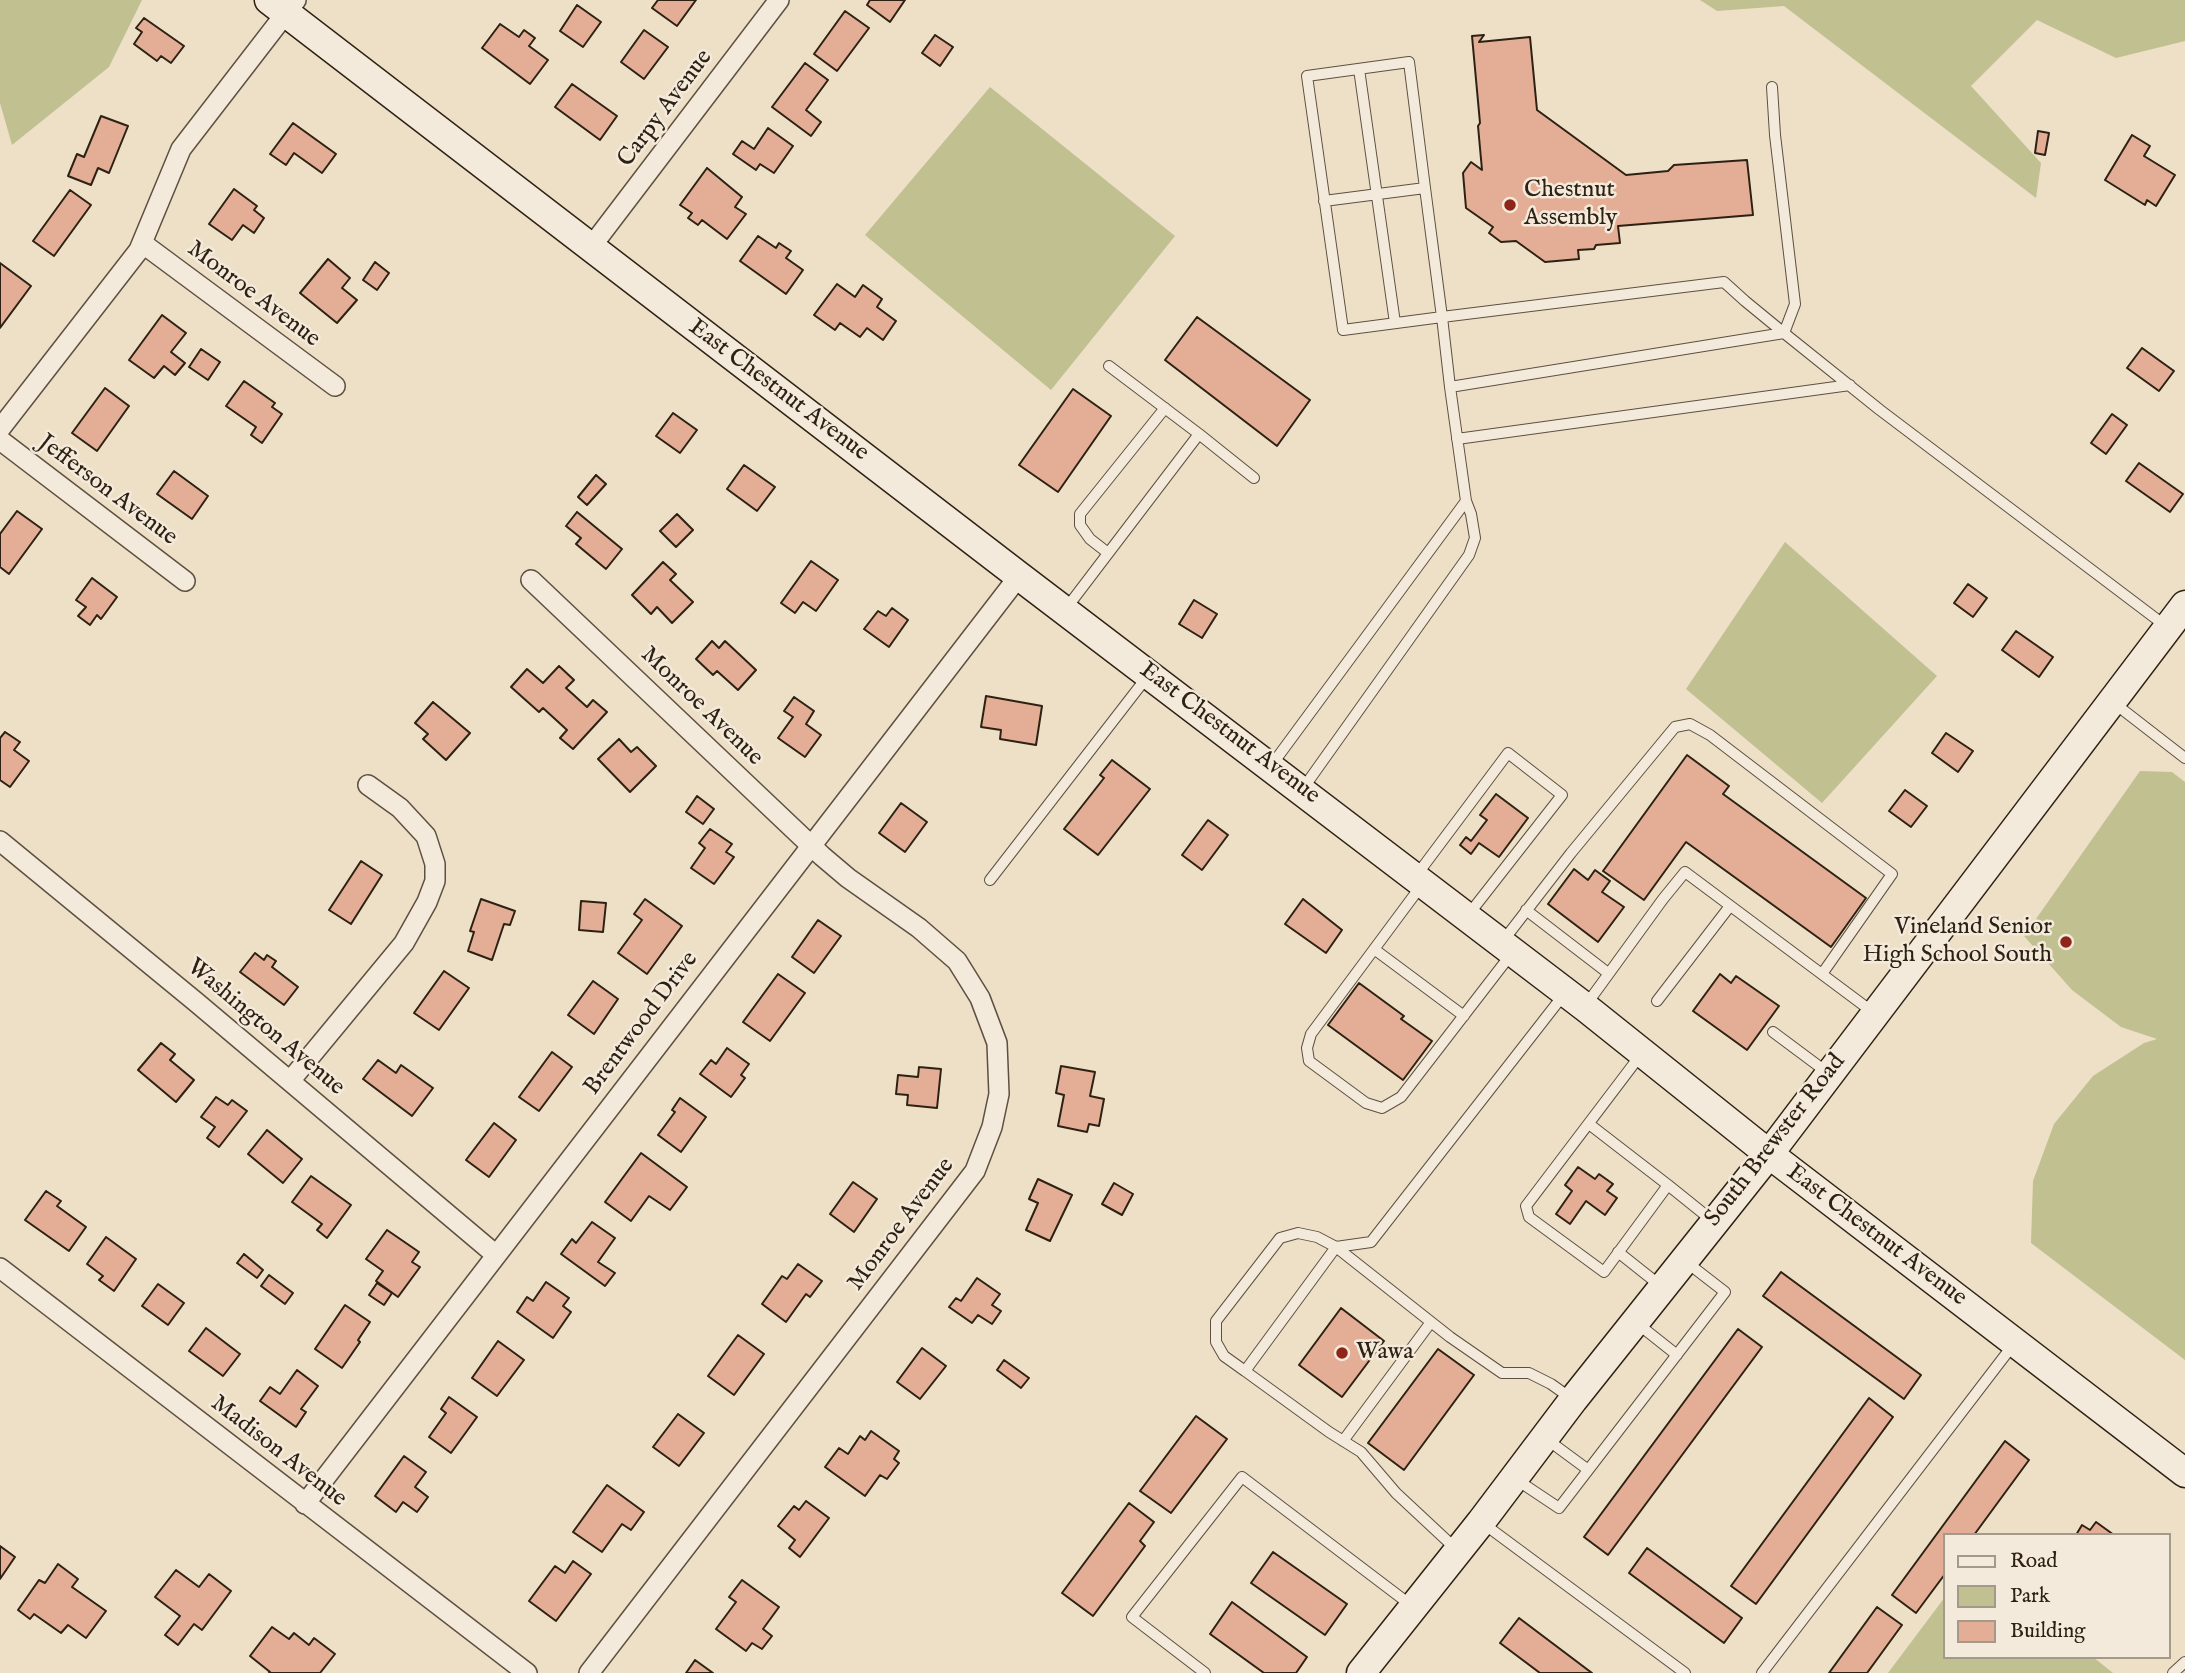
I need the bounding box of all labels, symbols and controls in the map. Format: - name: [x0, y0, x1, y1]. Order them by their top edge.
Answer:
- street label: Carpy Avenue: [613, 45, 719, 173]
- place label: Chestnut Assembly: [1524, 177, 1617, 233]
- marker: Chestnut Assembly: [1502, 197, 1518, 213]
- street label: Monroe Avenue: [181, 236, 325, 354]
- street label: East Chestnut Avenue: [682, 314, 874, 468]
- street label: Jefferson Avenue: [32, 429, 182, 553]
- street label: Monroe Avenue: [634, 641, 768, 773]
- street label: East Chestnut Avenue: [1133, 657, 1325, 811]
- place label: Vineland Senior High School South: [1862, 914, 2052, 970]
- marker: Vineland Senior High School South: [2058, 934, 2074, 950]
- street label: Brentwood Drive: [579, 947, 705, 1101]
- street label: Washington Avenue: [180, 953, 350, 1103]
- street label: South Brewster Road: [1700, 1049, 1852, 1233]
- street label: Monroe Avenue: [843, 1153, 961, 1297]
- street label: East Chestnut Avenue: [1780, 1159, 1972, 1313]
- place label: Wawa: [1356, 1339, 1414, 1367]
- marker: Wawa: [1334, 1345, 1350, 1361]
- street label: Madison Avenue: [204, 1390, 352, 1514]
- legend: [1944, 1533, 2171, 1659]
- text: Road: [2010, 1548, 2057, 1575]
- text: Park: [2010, 1583, 2050, 1610]
- text: Building: [2010, 1618, 2085, 1645]

